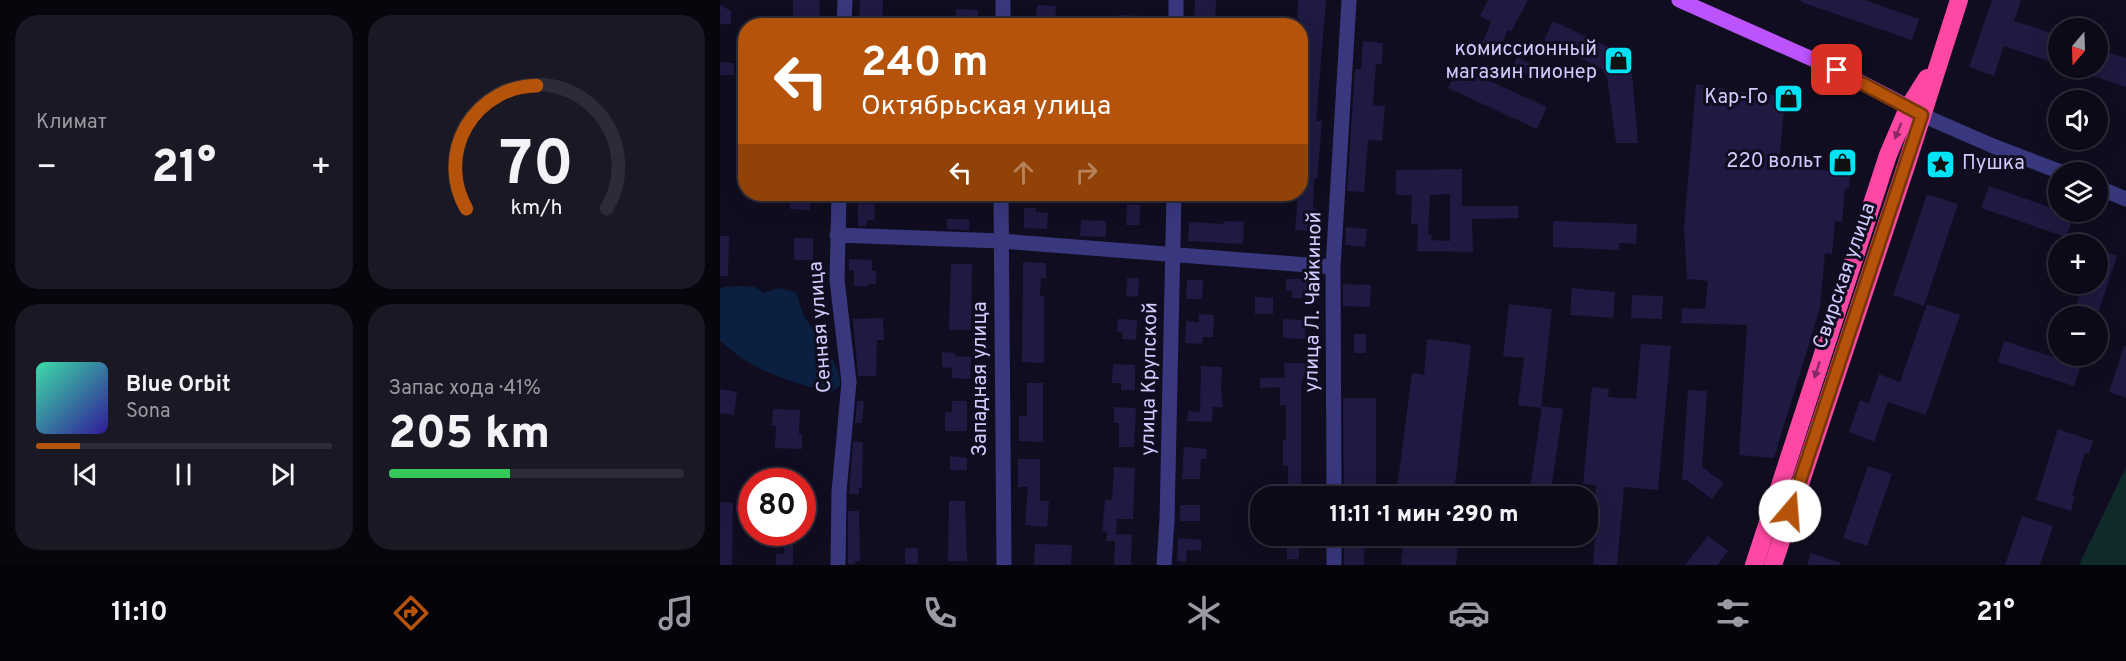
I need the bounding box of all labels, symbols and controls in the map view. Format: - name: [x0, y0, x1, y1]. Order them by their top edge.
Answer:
- north arrow: [2048, 18, 2108, 78]
- map controls: [2048, 18, 2108, 366]
- place label: комиссионный магазин пионер: [1445, 37, 1597, 86]
- text: 240 m: [861, 38, 989, 91]
- icon: left: [762, 42, 840, 120]
- pin: [1811, 44, 1862, 95]
- shop icon: комиссионный магазин пионер: [1602, 45, 1634, 77]
- icon: arrive: [1820, 53, 1853, 86]
- shop icon: Кар-Го: [1773, 82, 1805, 114]
- place label: Кар-Го: [1704, 85, 1768, 111]
- text: Октябрьская улица: [861, 90, 1111, 124]
- button: sound: [2048, 90, 2108, 150]
- text: Климат: [36, 110, 107, 136]
- one-way arrow: [1893, 122, 1902, 140]
- text: 70: [499, 128, 574, 207]
- text: 21°: [151, 141, 216, 198]
- shop icon: 220 вольт: [1827, 146, 1859, 178]
- text: −: [36, 148, 57, 190]
- text: +: [310, 148, 331, 190]
- place icon: Пушка: [1925, 148, 1957, 180]
- place label: 220 вольт: [1726, 149, 1822, 175]
- place label: Пушка: [1962, 151, 2025, 177]
- icon: left: [944, 156, 977, 189]
- icon: ahead: [1007, 156, 1040, 189]
- icon: right: [1070, 156, 1103, 189]
- button: layers: [2048, 162, 2108, 222]
- text: km/h: [510, 195, 562, 222]
- street label: Свирская улица: [1808, 199, 1882, 353]
- street label: улица Л. Чайкиной: [1299, 211, 1329, 393]
- button: +: [2048, 234, 2108, 294]
- street label: Сенная улица: [803, 260, 839, 394]
- street label: Западная улица: [968, 301, 994, 457]
- street label: улица Крупской: [1136, 302, 1164, 456]
- button: −: [2048, 306, 2108, 366]
- one-way arrow: [1812, 361, 1822, 379]
- text: Blue Orbit: [126, 372, 231, 399]
- text: Запас хода · 41%: [389, 376, 541, 402]
- text: Sona: [126, 399, 171, 425]
- text: 205 km: [389, 407, 550, 464]
- icon: previous: [69, 458, 102, 491]
- icon: pause: [167, 458, 200, 491]
- icon: next: [266, 458, 299, 491]
- speed limit sign: 80: [738, 468, 816, 546]
- position arrow: [1758, 479, 1822, 543]
- text: 11:11 · 1 мин · 290 m: [1330, 502, 1518, 529]
- icon: directions: [390, 592, 432, 634]
- icon: music: [655, 592, 697, 634]
- icon: phone: [919, 592, 961, 634]
- icon: climate: [1183, 592, 1225, 634]
- icon: car: [1448, 592, 1490, 634]
- icon: filters: [1712, 592, 1754, 634]
- text: 11:10: [111, 596, 168, 630]
- text: 21°: [1976, 596, 2015, 630]

